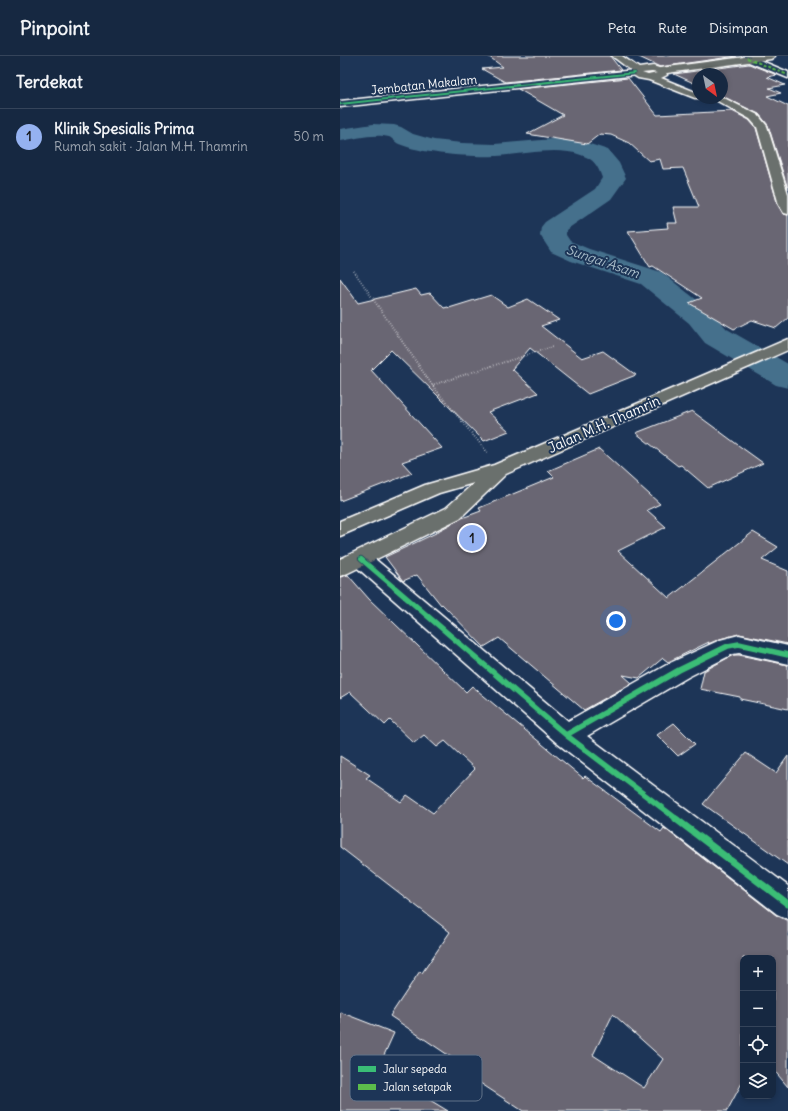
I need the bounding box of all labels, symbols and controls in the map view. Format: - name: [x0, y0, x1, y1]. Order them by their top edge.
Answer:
- text: Pinpoint: [20, 16, 90, 40]
- text: Peta: [608, 19, 636, 37]
- text: Rute: [658, 19, 687, 37]
- text: Disimpan: [709, 19, 768, 37]
- north arrow: [692, 68, 728, 104]
- text: Terdekat: [16, 71, 83, 93]
- street label: Jembatan Makalam: [370, 71, 478, 98]
- text: Klinik Spesialis Prima: [54, 119, 194, 138]
- text: 1: [26, 128, 32, 145]
- text: 50 m: [293, 128, 324, 145]
- text: Rumah sakit · Jalan M.H. Thamrin: [54, 138, 248, 155]
- water label: Sungai Asam: [564, 241, 642, 282]
- street label: Jalan M.H. Thamrin: [545, 391, 663, 457]
- pin: 1: [459, 523, 485, 553]
- your location: [606, 611, 626, 631]
- map controls: [740, 955, 776, 1099]
- button: +: [740, 955, 776, 991]
- button: −: [740, 991, 776, 1027]
- button: locate: [740, 1027, 776, 1063]
- legend: [350, 1055, 482, 1101]
- text: Jalur sepeda: [383, 1062, 447, 1076]
- button: layers: [740, 1063, 776, 1099]
- text: Jalan setapak: [383, 1080, 452, 1094]

